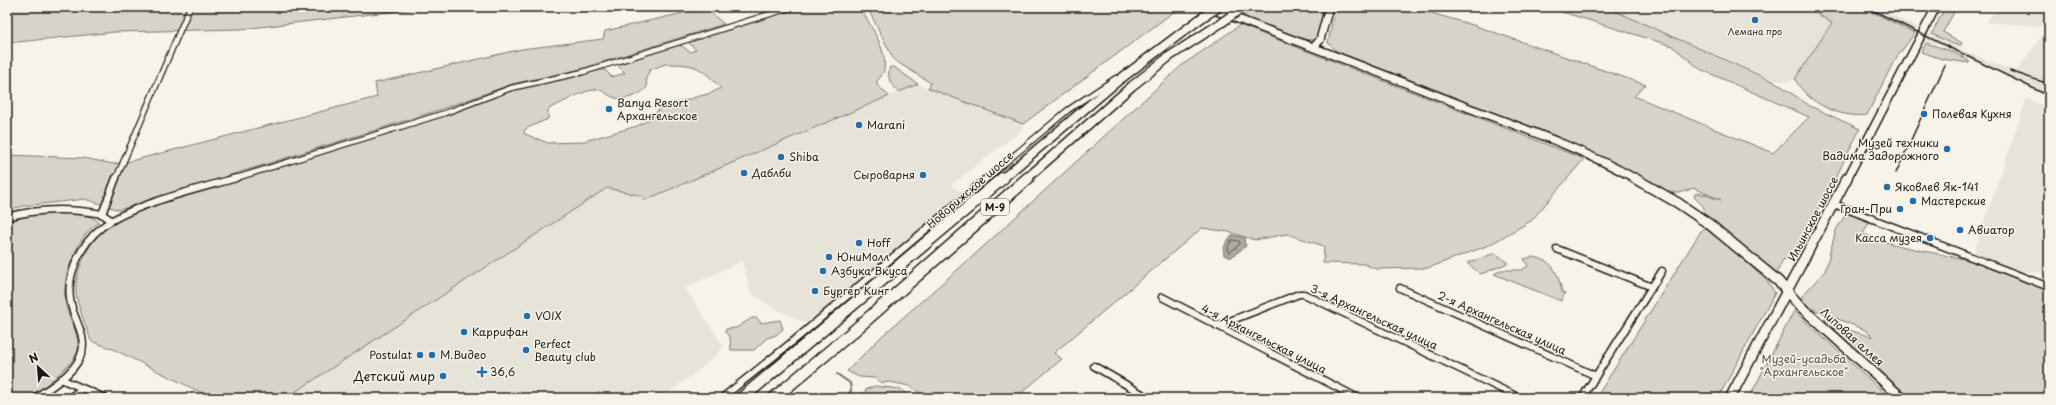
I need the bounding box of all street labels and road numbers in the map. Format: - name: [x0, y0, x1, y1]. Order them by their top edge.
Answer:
- street label: Новорижское шоссе: [923, 147, 1017, 232]
- street label: Ильинское шоссе: [1783, 173, 1842, 264]
- road number: М-9: [981, 199, 1009, 215]
- street label: 3-я Архангельская улица: [1308, 280, 1441, 354]
- street label: 2-я Архангельская улица: [1435, 286, 1569, 359]
- street label: 4-я Архангельская улица: [1199, 299, 1330, 378]
- street label: Липовая аллея: [1817, 303, 1888, 370]

